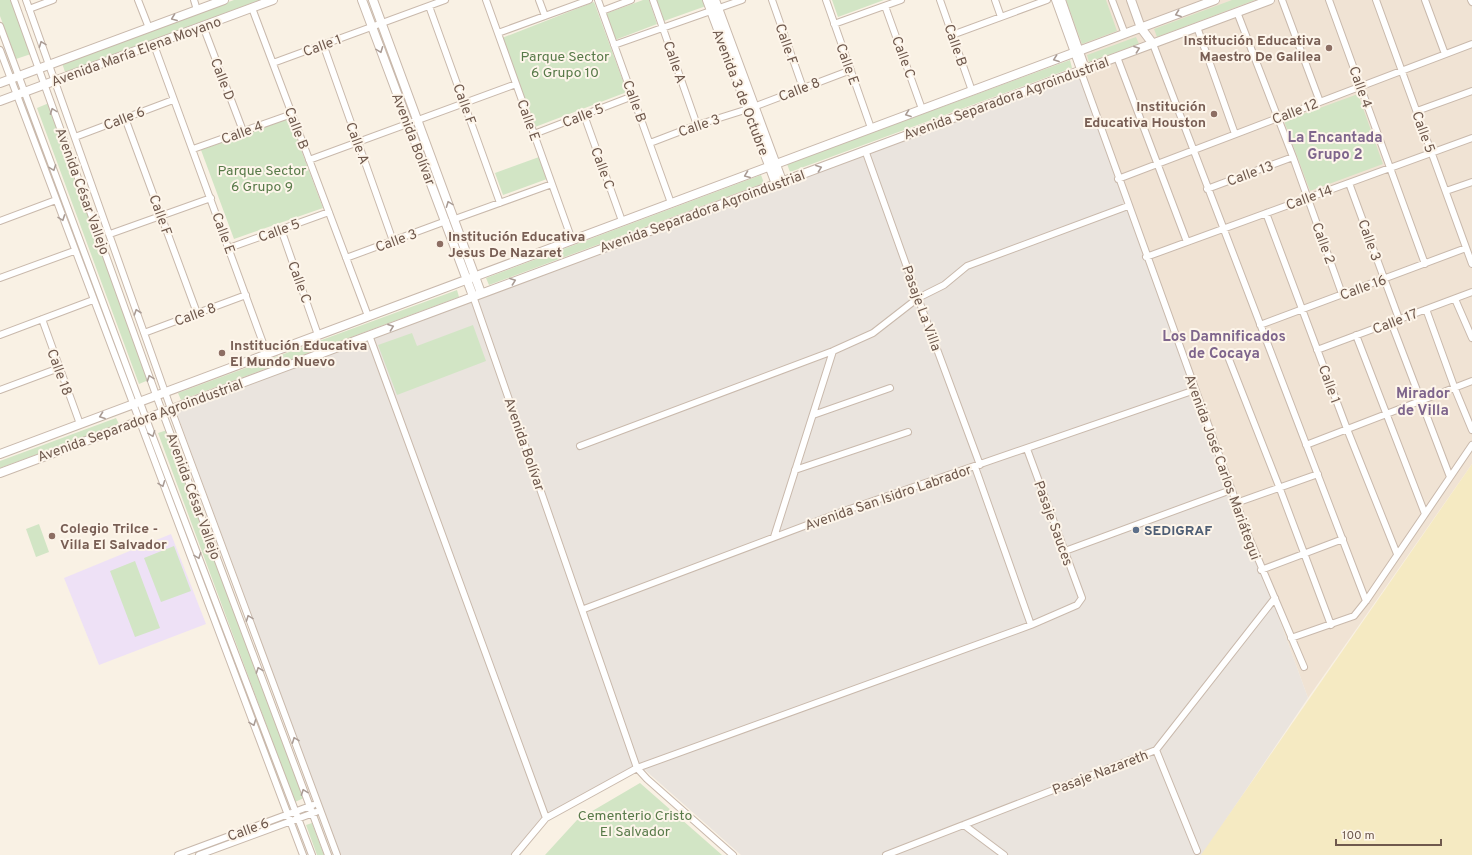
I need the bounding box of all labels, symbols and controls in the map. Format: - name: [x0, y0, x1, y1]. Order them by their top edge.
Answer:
- one-way arrow: [1175, 9, 1182, 17]
- street label: Avenida María Elena Moyano: [49, 14, 224, 91]
- one-way arrow: [171, 14, 178, 22]
- street label: Calle F: [771, 22, 801, 67]
- street label: Calle B: [939, 22, 970, 69]
- street label: Avenida 3 de Octubre: [708, 27, 772, 158]
- street label: Calle 1: [301, 32, 344, 61]
- place label: Institución Educativa Maestro De Galilea: [1184, 33, 1321, 66]
- street label: Calle C: [887, 34, 918, 81]
- street label: Calle A: [658, 39, 689, 86]
- one-way arrow: [38, 41, 46, 48]
- street label: Calle E: [831, 41, 862, 88]
- marker: Institución Educativa Maestro De Galilea: [1324, 43, 1334, 53]
- one-way arrow: [376, 46, 384, 53]
- one-way arrow: [1134, 46, 1141, 54]
- park label: Parque Sector 6 Grupo 10: [521, 49, 610, 82]
- street label: Avenida Separadora Agroindustrial: [901, 54, 1112, 145]
- one-way arrow: [1053, 55, 1060, 63]
- street label: Calle D: [206, 56, 237, 103]
- street label: Calle 4: [1344, 64, 1375, 111]
- street label: Calle 8: [776, 75, 823, 106]
- street label: Calle B: [618, 78, 649, 125]
- street label: Calle F: [448, 82, 479, 127]
- street label: Avenida Bolívar: [387, 91, 438, 189]
- street label: Calle 12: [1270, 96, 1321, 129]
- street label: Calle E: [512, 97, 543, 144]
- place label: Institución Educativa Houston: [1084, 99, 1206, 132]
- street label: Calle 5: [560, 101, 607, 132]
- street label: Calle 6: [101, 104, 148, 135]
- street label: Calle B: [280, 105, 311, 152]
- one-way arrow: [50, 107, 58, 114]
- marker: Institución Educativa Houston: [1209, 109, 1219, 119]
- street label: Calle 5: [1407, 109, 1438, 156]
- one-way arrow: [905, 110, 912, 118]
- street label: Calle 3: [676, 111, 723, 141]
- street label: Calle 4: [219, 118, 266, 149]
- street label: Calle A: [341, 120, 372, 167]
- street label: Avenida César Vallejo: [51, 126, 113, 258]
- district label: La Encantada Grupo 2: [1287, 129, 1383, 165]
- street label: Calle C: [586, 145, 617, 192]
- street label: Calle 13: [1225, 158, 1276, 191]
- park label: Parque Sector 6 Grupo 9: [218, 163, 307, 196]
- one-way arrow: [48, 164, 56, 171]
- one-way arrow: [815, 164, 822, 172]
- street label: Avenida Separadora Agroindustrial: [597, 167, 808, 258]
- one-way arrow: [744, 170, 751, 178]
- street label: Calle 14: [1284, 182, 1335, 215]
- street label: Calle F: [144, 193, 175, 238]
- one-way arrow: [445, 201, 453, 208]
- street label: Calle E: [207, 210, 238, 257]
- one-way arrow: [58, 215, 66, 222]
- street label: Calle 5: [256, 216, 303, 247]
- street label: Calle 3: [1353, 217, 1384, 264]
- street label: Calle 2: [1307, 220, 1338, 267]
- street label: Calle 3: [373, 226, 420, 257]
- place label: Institución Educativa Jesus De Nazaret: [448, 229, 585, 262]
- marker: Institución Educativa Jesus De Nazaret: [435, 239, 445, 249]
- street label: Calle C: [283, 259, 314, 306]
- street label: Pasaje La Villa: [897, 263, 944, 354]
- street label: Calle 16: [1338, 272, 1389, 305]
- one-way arrow: [510, 278, 517, 286]
- street label: Calle 8: [172, 300, 219, 331]
- street label: Calle 17: [1371, 306, 1421, 339]
- one-way arrow: [133, 308, 142, 315]
- one-way arrow: [388, 323, 395, 331]
- district label: Los Damnificados de Cocaya: [1162, 328, 1286, 364]
- place label: Institución Educativa El Mundo Nuevo: [230, 338, 367, 371]
- street label: Calle 18: [42, 347, 75, 398]
- marker: Institución Educativa El Mundo Nuevo: [217, 348, 227, 358]
- street label: Calle 1: [1314, 363, 1343, 406]
- street label: Avenida José Carlos Mariátegui: [1180, 372, 1263, 563]
- one-way arrow: [147, 375, 155, 382]
- street label: Avenida Separadora Agroindustrial: [35, 376, 246, 467]
- district label: Mirador de Villa: [1396, 385, 1451, 421]
- street label: Avenida Bolívar: [500, 396, 548, 494]
- one-way arrow: [99, 411, 106, 419]
- one-way arrow: [147, 431, 155, 438]
- street label: Avenida César Vallejo: [162, 431, 224, 563]
- street label: Avenida San Isidro Labrador: [803, 462, 975, 535]
- street label: Pasaje Sauces: [1029, 479, 1076, 568]
- one-way arrow: [158, 480, 166, 487]
- place label: Colegio Trilce - Villa El Salvador: [60, 521, 167, 554]
- place label: SEDIGRAF: [1144, 523, 1212, 540]
- marker: SEDIGRAF: [1131, 525, 1141, 535]
- marker: Colegio Trilce - Villa El Salvador: [47, 531, 57, 541]
- one-way arrow: [193, 552, 202, 559]
- one-way arrow: [246, 614, 254, 621]
- one-way arrow: [255, 667, 264, 674]
- one-way arrow: [248, 720, 256, 727]
- one-way arrow: [291, 736, 299, 743]
- street label: Pasaje Nazareth: [1050, 747, 1151, 799]
- one-way arrow: [301, 789, 309, 796]
- park label: Cementerio Cristo El Salvador: [578, 808, 692, 841]
- street label: Calle 6: [225, 815, 272, 846]
- scale bar: [1336, 821, 1441, 847]
- text: 100 m: [1342, 828, 1375, 844]

